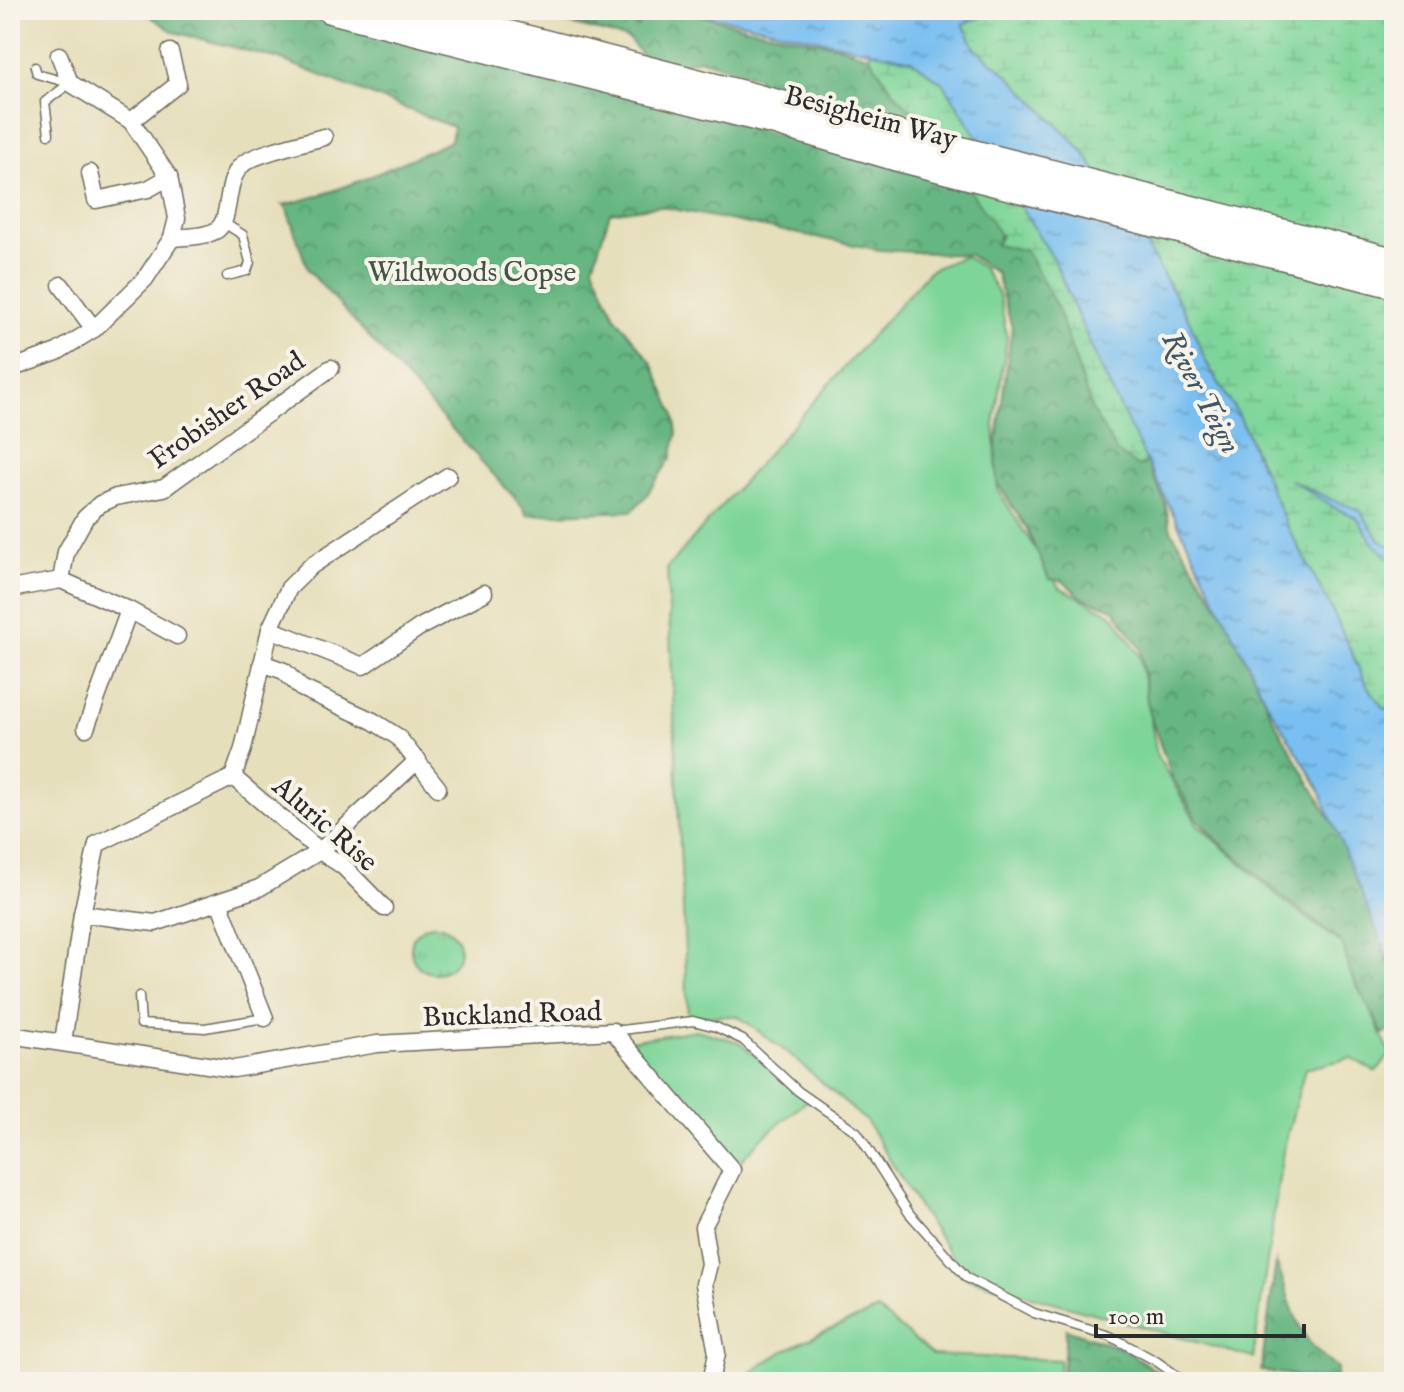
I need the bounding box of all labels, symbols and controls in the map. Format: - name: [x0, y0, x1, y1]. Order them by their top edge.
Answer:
- street label: Besigheim Way: [780, 79, 961, 158]
- park label: Wildwoods Copse: [368, 256, 576, 291]
- water label: River Teign: [1152, 325, 1248, 461]
- street label: Frobisher Road: [143, 344, 312, 478]
- street label: Aluric Rise: [264, 769, 384, 880]
- street label: Buckland Road: [422, 995, 602, 1036]
- scale bar: [1096, 1288, 1304, 1338]
- text: 100 m: [1108, 1302, 1164, 1333]

